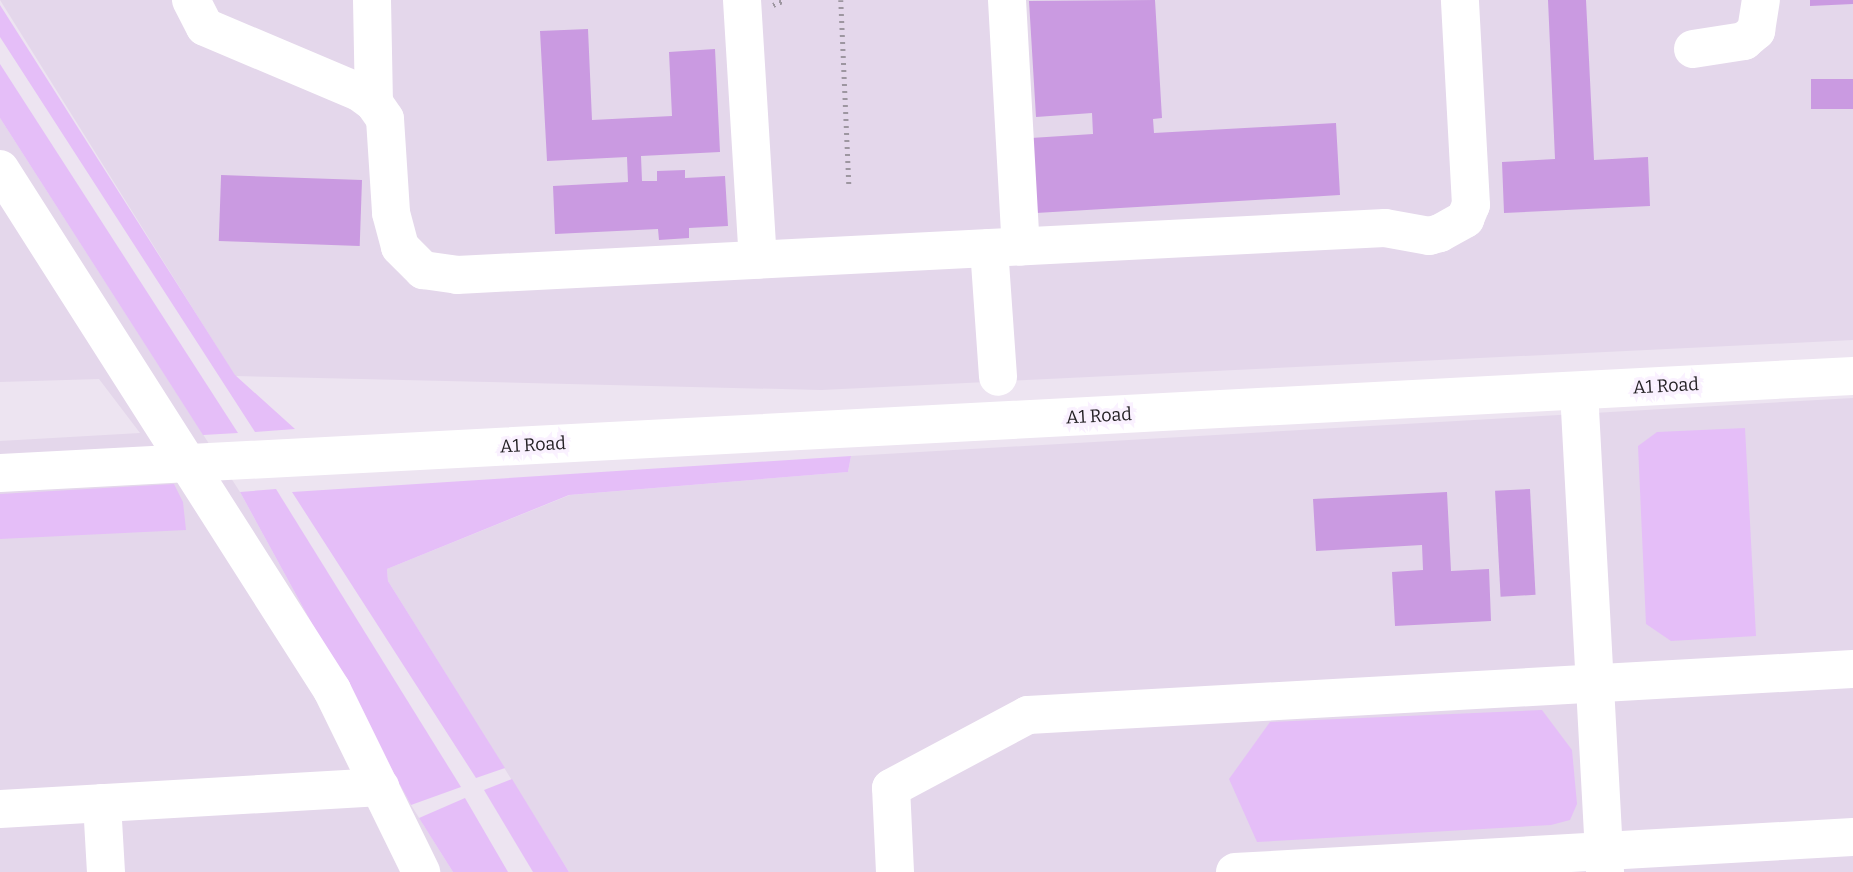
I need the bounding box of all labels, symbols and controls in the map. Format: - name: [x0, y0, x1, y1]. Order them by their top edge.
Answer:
- street label: A1 Road: [1632, 373, 1700, 399]
- street label: A1 Road: [1065, 403, 1133, 429]
- street label: A1 Road: [499, 432, 567, 458]

